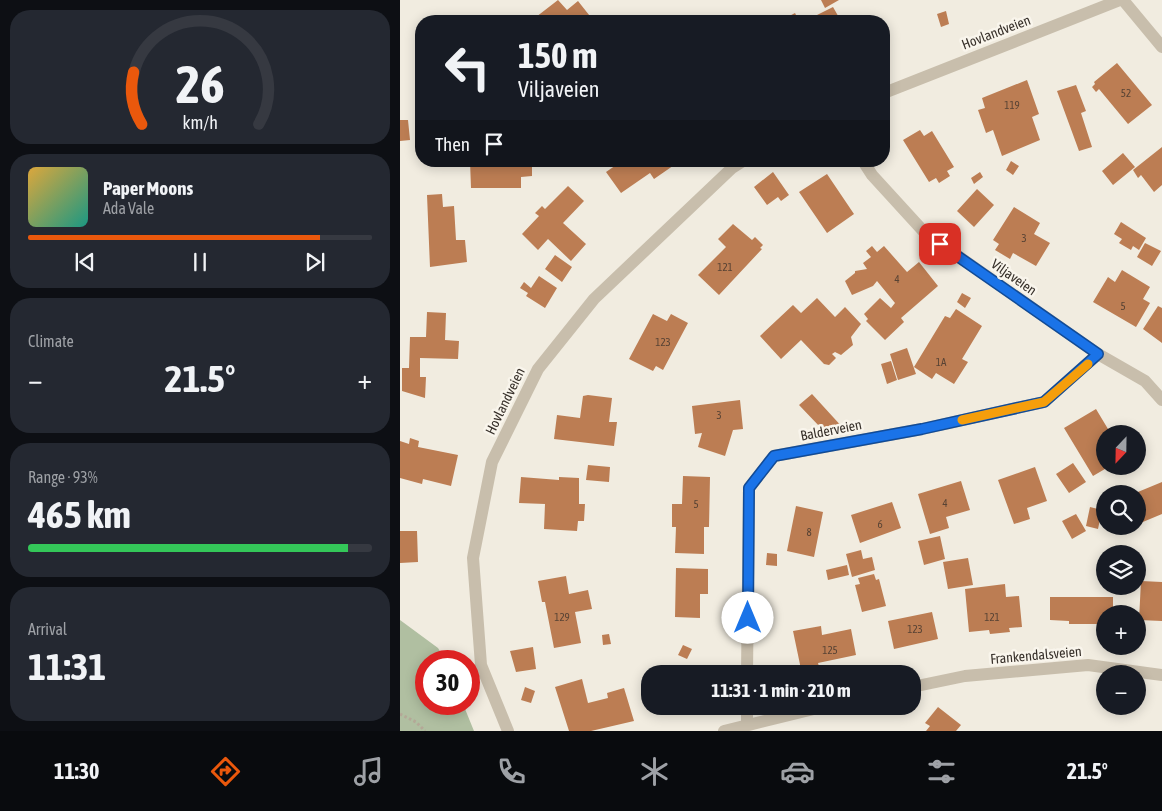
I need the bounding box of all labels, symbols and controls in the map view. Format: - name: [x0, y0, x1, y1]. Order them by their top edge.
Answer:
- street label: Hovlandveien: [959, 12, 1033, 52]
- icon: left: [435, 35, 500, 100]
- text: 150 m: [518, 35, 597, 75]
- text: 26: [176, 54, 224, 114]
- text: Viljaveien: [518, 76, 600, 102]
- house number: 52: [1121, 87, 1131, 99]
- house number: 119: [1004, 99, 1020, 111]
- text: km/h: [182, 112, 218, 133]
- icon: arrive: [480, 130, 508, 158]
- text: Then: [435, 133, 470, 155]
- text: Paper Moons: [103, 177, 193, 199]
- text: Ada Vale: [103, 199, 154, 217]
- pin: [919, 223, 961, 265]
- icon: arrive: [926, 230, 954, 258]
- house number: 3: [1021, 232, 1027, 244]
- icon: previous: [71, 248, 99, 276]
- icon: pause: [186, 248, 214, 276]
- icon: next: [301, 248, 329, 276]
- street label: Viljaveien: [988, 256, 1040, 298]
- house number: 121: [717, 261, 733, 273]
- house number: 4: [894, 273, 900, 285]
- house number: 5: [1120, 300, 1126, 312]
- text: Climate: [28, 332, 74, 350]
- house number: 123: [655, 336, 671, 348]
- house number: 1A: [936, 356, 947, 368]
- text: 21.5°: [165, 357, 235, 400]
- text: −: [28, 363, 43, 395]
- text: +: [357, 363, 372, 395]
- street label: Hovlandveien: [482, 365, 528, 437]
- house number: 3: [716, 409, 722, 421]
- street label: Balderveien: [799, 416, 863, 444]
- north arrow: [1096, 425, 1146, 475]
- map controls: [1096, 425, 1146, 715]
- text: Range · 93%: [28, 468, 98, 486]
- button: search: [1096, 485, 1146, 535]
- text: 465 km: [28, 493, 131, 536]
- house number: 4: [942, 497, 948, 509]
- house number: 5: [693, 498, 699, 510]
- house number: 6: [877, 518, 883, 530]
- house number: 8: [806, 526, 812, 538]
- button: layers: [1096, 545, 1146, 595]
- position arrow: [721, 591, 773, 643]
- button: +: [1096, 605, 1146, 655]
- house number: 129: [554, 611, 570, 623]
- house number: 121: [984, 611, 1000, 623]
- text: Arrival: [28, 620, 67, 638]
- house number: 123: [907, 623, 923, 635]
- street label: Frankendalsveien: [990, 643, 1082, 667]
- house number: 125: [822, 644, 838, 656]
- text: 11:31: [28, 645, 106, 688]
- speed limit sign: 30: [415, 650, 480, 715]
- button: −: [1096, 665, 1146, 715]
- text: 11:31 · 1 min · 210 m: [711, 679, 851, 701]
- icon: directions: [208, 754, 243, 789]
- icon: music: [351, 754, 386, 789]
- icon: phone: [494, 754, 529, 789]
- icon: climate: [637, 754, 672, 789]
- icon: car: [780, 754, 815, 789]
- icon: filters: [924, 754, 959, 789]
- text: 11:30: [54, 758, 99, 784]
- text: 21.5°: [1067, 758, 1108, 784]

